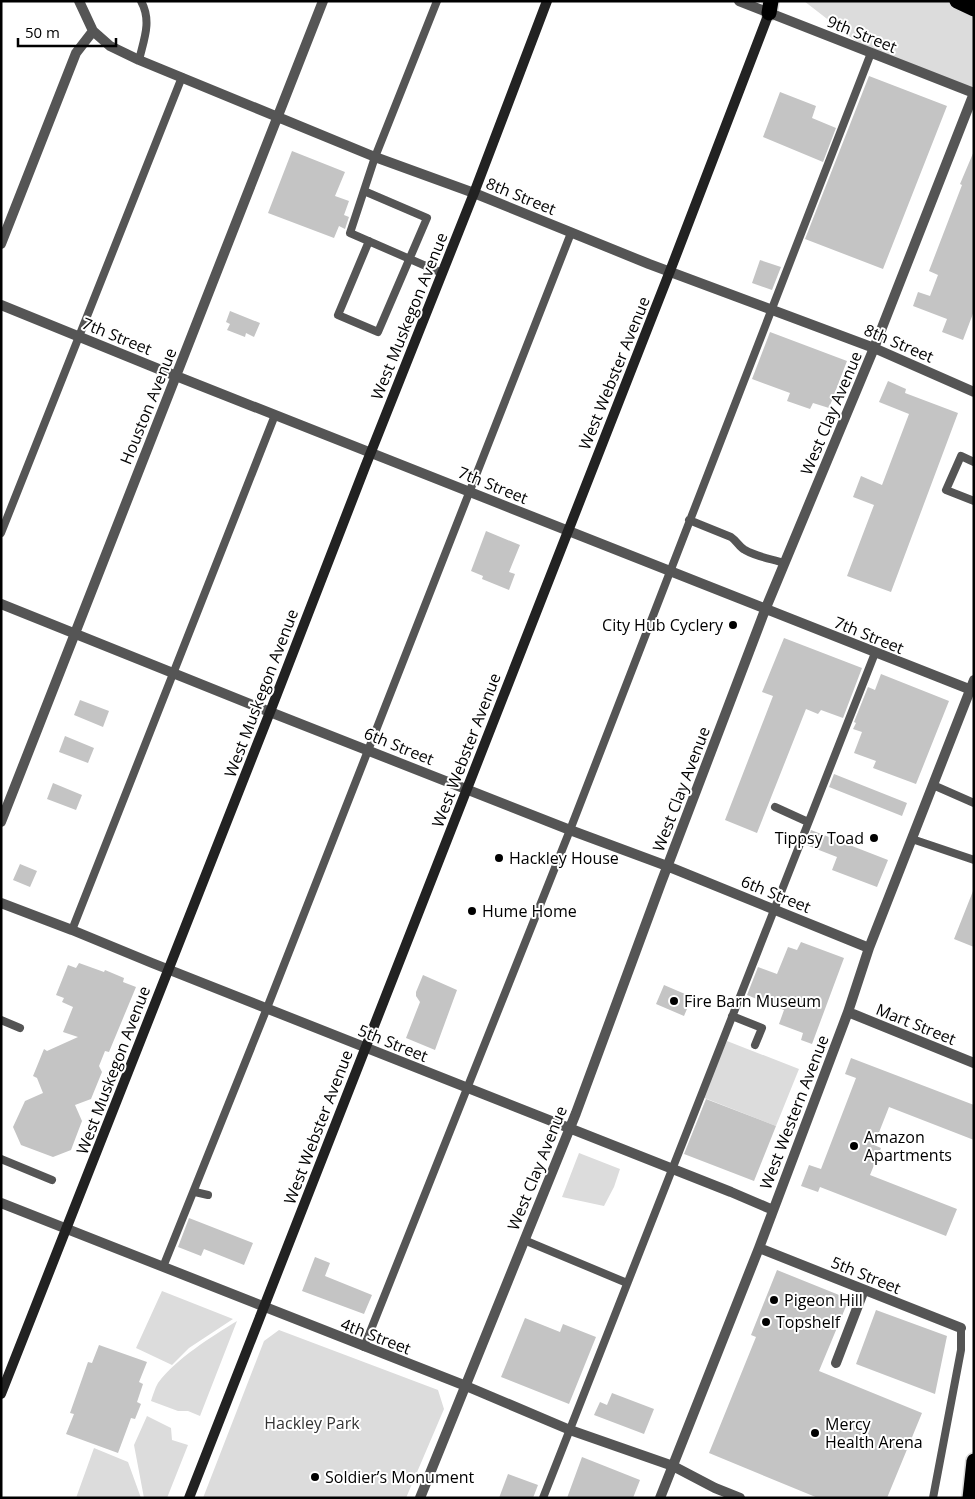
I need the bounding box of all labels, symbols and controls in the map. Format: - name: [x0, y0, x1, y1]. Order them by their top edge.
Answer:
- street label: 9th Street: [824, 10, 900, 58]
- scale bar: [18, 15, 115, 47]
- text: 50 m: [25, 22, 60, 42]
- street label: 8th Street: [483, 172, 559, 220]
- street label: West Muskegon Avenue: [365, 229, 453, 403]
- street label: West Webster Avenue: [573, 293, 655, 453]
- street label: 7th Street: [79, 312, 155, 360]
- street label: 8th Street: [861, 319, 937, 368]
- street label: Houston Avenue: [115, 344, 181, 468]
- street label: West Clay Avenue: [795, 348, 867, 478]
- street label: 7th Street: [455, 461, 531, 509]
- street label: West Muskegon Avenue: [219, 606, 303, 780]
- street label: 7th Street: [831, 611, 907, 659]
- place label: City Hub Cyclery: [602, 614, 724, 636]
- marker: City Hub Cyclery: [727, 619, 739, 631]
- street label: West Webster Avenue: [426, 670, 506, 830]
- street label: 6th Street: [361, 722, 437, 770]
- street label: West Clay Avenue: [647, 723, 715, 855]
- place label: Tippsy Toad: [775, 827, 864, 849]
- marker: Tippsy Toad: [868, 832, 880, 844]
- place label: Hackley House: [509, 847, 619, 869]
- marker: Hackley House: [493, 852, 505, 864]
- street label: 6th Street: [738, 870, 814, 918]
- place label: Hume Home: [482, 900, 577, 922]
- marker: Hume Home: [466, 905, 478, 917]
- street label: West Muskegon Avenue: [71, 983, 155, 1157]
- place label: Fire Barn Museum: [684, 990, 821, 1012]
- marker: Fire Barn Museum: [668, 995, 680, 1007]
- street label: Mart Street: [873, 998, 960, 1050]
- street label: 5th Street: [355, 1019, 431, 1067]
- street label: West Western Avenue: [754, 1032, 834, 1192]
- street label: West Webster Avenue: [278, 1047, 358, 1207]
- street label: West Clay Avenue: [502, 1103, 572, 1233]
- place label: Amazon Apartments: [864, 1126, 952, 1166]
- marker: Amazon Apartments: [848, 1140, 860, 1152]
- street label: 5th Street: [828, 1251, 904, 1299]
- place label: Pigeon Hill: [784, 1289, 863, 1311]
- marker: Pigeon Hill: [768, 1294, 780, 1306]
- place label: Topshelf: [776, 1311, 842, 1333]
- street label: 4th Street: [338, 1313, 415, 1360]
- marker: Topshelf: [760, 1316, 772, 1328]
- park label: Hackley Park: [264, 1412, 360, 1434]
- place label: Mercy Health Arena: [825, 1413, 923, 1453]
- marker: Mercy Health Arena: [809, 1427, 821, 1439]
- place label: Soldier’s Monument: [325, 1466, 475, 1488]
- marker: Soldier’s Monument: [309, 1471, 321, 1483]

